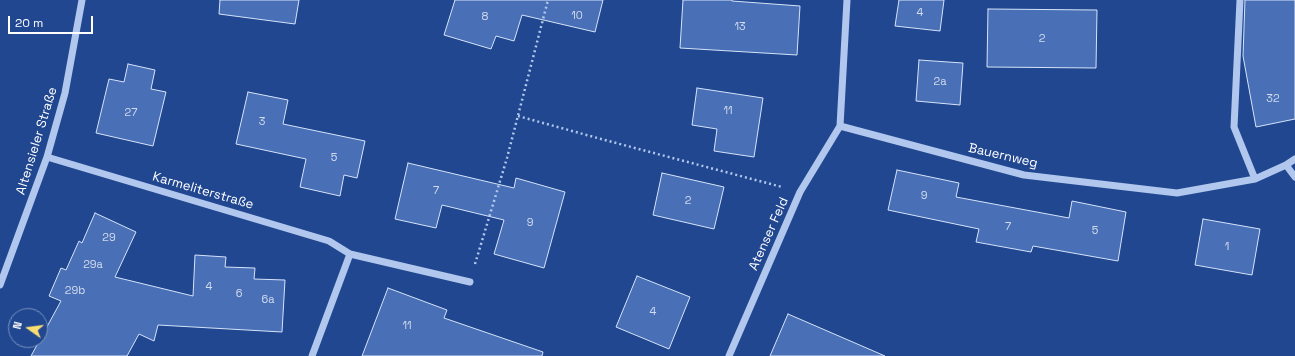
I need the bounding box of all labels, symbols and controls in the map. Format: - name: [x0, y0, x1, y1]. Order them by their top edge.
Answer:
- house number: 4: [917, 6, 923, 20]
- scale bar: [10, 8, 95, 34]
- house number: 10: [571, 9, 583, 23]
- house number: 8: [482, 10, 488, 24]
- text: 20 m: [15, 15, 43, 31]
- house number: 13: [734, 20, 746, 34]
- house number: 2: [1039, 32, 1045, 46]
- house number: 2a: [934, 75, 946, 89]
- street label: Altensieler Straße: [13, 85, 61, 197]
- house number: 32: [1266, 92, 1280, 106]
- house number: 11: [723, 104, 733, 118]
- house number: 27: [125, 106, 137, 120]
- house number: 3: [259, 115, 265, 129]
- street label: Bauernweg: [967, 140, 1039, 172]
- house number: 5: [331, 151, 337, 165]
- street label: Karmeliterstraße: [151, 169, 255, 213]
- house number: 7: [433, 184, 439, 198]
- house number: 9: [921, 189, 927, 203]
- house number: 2: [685, 194, 691, 208]
- street label: Atenser Feld: [746, 195, 792, 273]
- house number: 9: [527, 216, 533, 230]
- house number: 7: [1005, 220, 1011, 234]
- house number: 5: [1092, 224, 1098, 238]
- house number: 29: [102, 231, 116, 245]
- house number: 1: [1225, 240, 1229, 254]
- house number: 29a: [83, 258, 103, 272]
- house number: 4: [206, 280, 212, 294]
- house number: 29b: [65, 284, 85, 298]
- house number: 6: [236, 287, 242, 301]
- house number: 6a: [261, 293, 275, 307]
- house number: 4: [650, 305, 656, 319]
- north arrow: [8, 308, 48, 348]
- house number: 11: [402, 319, 412, 333]
- text: N: [10, 320, 25, 331]

